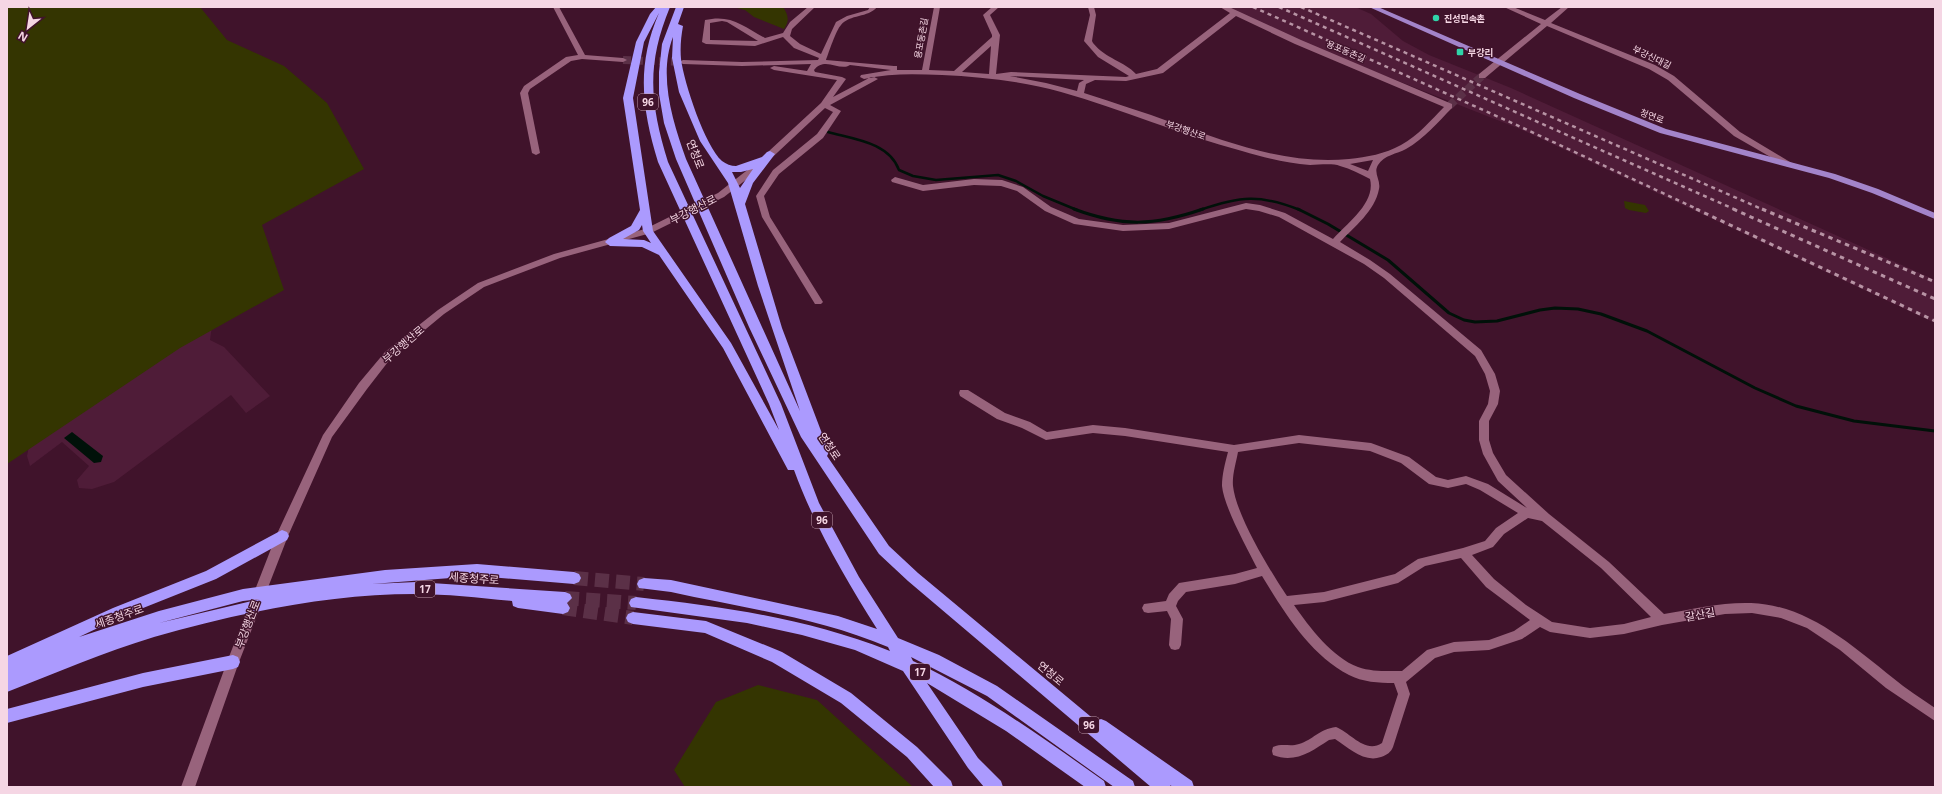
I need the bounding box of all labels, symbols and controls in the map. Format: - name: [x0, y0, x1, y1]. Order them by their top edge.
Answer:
- north arrow: [8, 8, 48, 48]
- place label: 진성민속촌: [1444, 12, 1485, 25]
- marker: 진성민속촌: [1431, 13, 1441, 23]
- street label: 용포동촌길: [911, 16, 931, 60]
- text: N: [15, 28, 30, 46]
- street label: 용포동촌길: [1324, 37, 1368, 65]
- street label: 부강신대길: [1631, 42, 1673, 72]
- place label: 부강리: [1468, 46, 1493, 59]
- marker: 부강리: [1455, 47, 1465, 57]
- road number: 96: [638, 94, 658, 110]
- street label: 청연로: [1638, 106, 1666, 126]
- street label: 부강행산로: [1164, 117, 1208, 143]
- street label: 연청로: [684, 137, 708, 171]
- street label: 부강행산로: [667, 191, 719, 227]
- street label: 부강행산로: [379, 322, 427, 366]
- street label: 연청로: [815, 429, 845, 463]
- road number: 96: [812, 512, 832, 528]
- street label: 세종청주로: [448, 569, 500, 587]
- road number: 17: [415, 581, 435, 597]
- street label: 부강행산로: [231, 598, 263, 650]
- street label: 세종청주로: [93, 601, 145, 631]
- street label: 갈산길: [1684, 604, 1716, 624]
- street label: 연청로: [1035, 657, 1067, 689]
- road number: 17: [910, 664, 930, 680]
- road number: 96: [1079, 717, 1099, 733]

